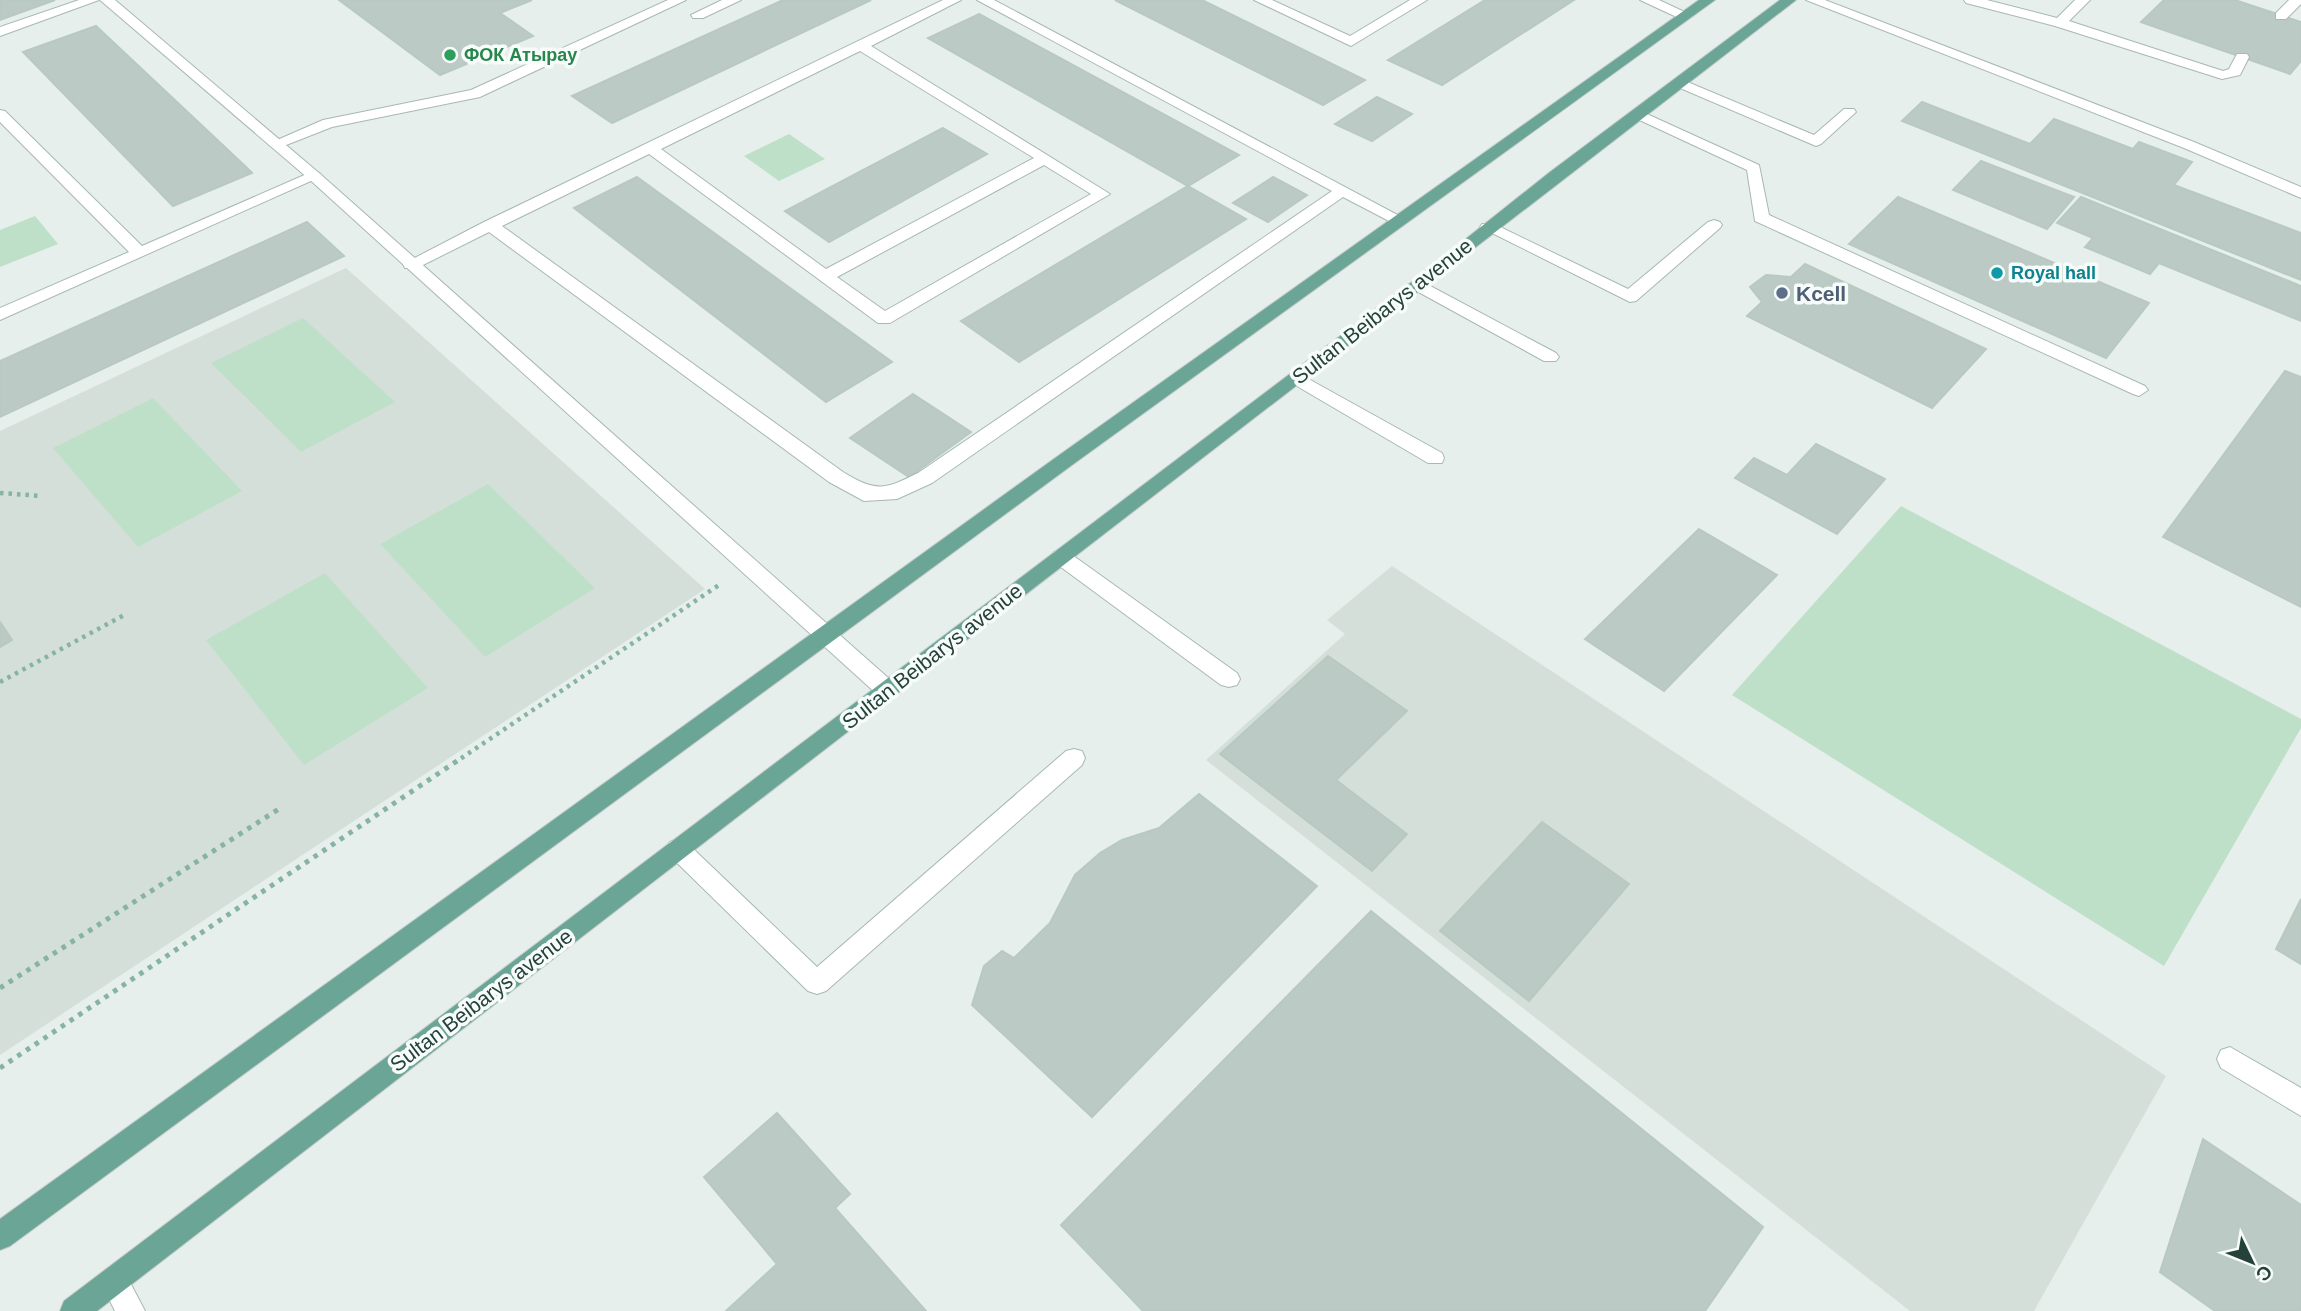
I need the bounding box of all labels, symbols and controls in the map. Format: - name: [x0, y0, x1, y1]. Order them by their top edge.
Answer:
- place label: ФОК Атырау: [464, 45, 577, 65]
- marker: ФОК Атырау: [442, 47, 458, 63]
- street label: Sultan Beibarys avenue: [1288, 234, 1476, 388]
- place label: Royal hall: [2011, 263, 2096, 283]
- marker: Royal hall: [1989, 265, 2005, 281]
- place label: Kcell: [1796, 282, 1846, 305]
- marker: Kcell: [1774, 285, 1790, 301]
- street label: Sultan Beibarys avenue: [838, 579, 1026, 733]
- street label: Sultan Beibarys avenue: [386, 924, 576, 1076]
- north arrow: [2217, 1227, 2287, 1297]
- text: С: [2252, 1261, 2276, 1286]

